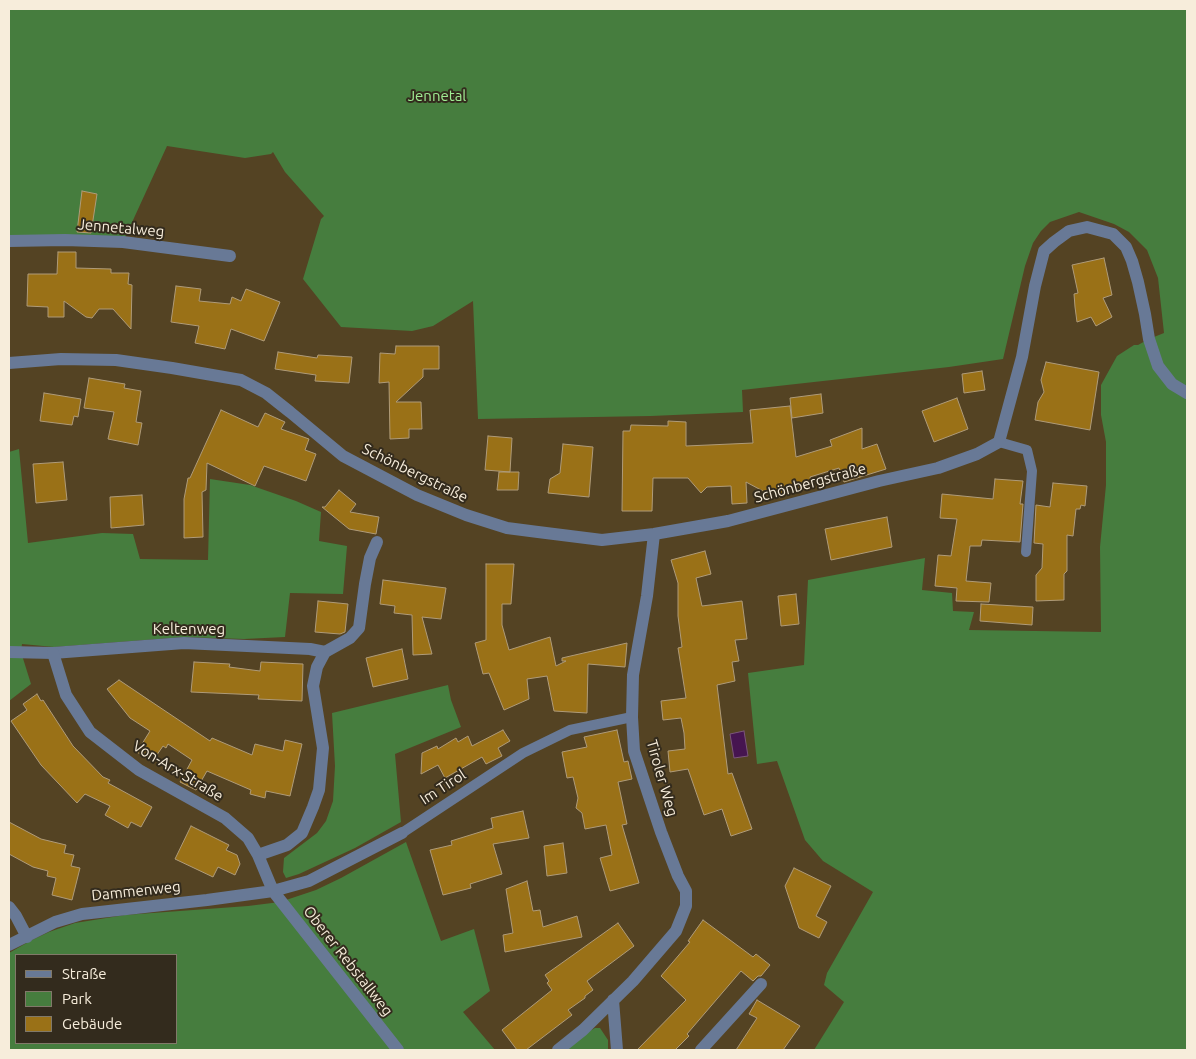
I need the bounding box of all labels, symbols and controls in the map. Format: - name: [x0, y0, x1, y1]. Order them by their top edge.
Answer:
- park label: Jennetal: [408, 87, 466, 105]
- street label: Jennetalweg: [77, 215, 165, 241]
- street label: Schönbergstraße: [359, 440, 471, 506]
- street label: Schönbergstraße: [752, 459, 868, 507]
- street label: Keltenweg: [153, 620, 225, 638]
- street label: Von-Arx-Straße: [129, 737, 227, 805]
- street label: Tiroler Weg: [643, 738, 681, 818]
- street label: Im Tirol: [417, 766, 469, 808]
- street label: Dammenweg: [91, 877, 181, 905]
- street label: Oberer Rebstallweg: [299, 902, 397, 1020]
- legend: [15, 954, 178, 1044]
- text: Straße: [62, 965, 106, 982]
- text: Park: [62, 990, 92, 1007]
- text: Gebäude: [62, 1015, 122, 1032]

